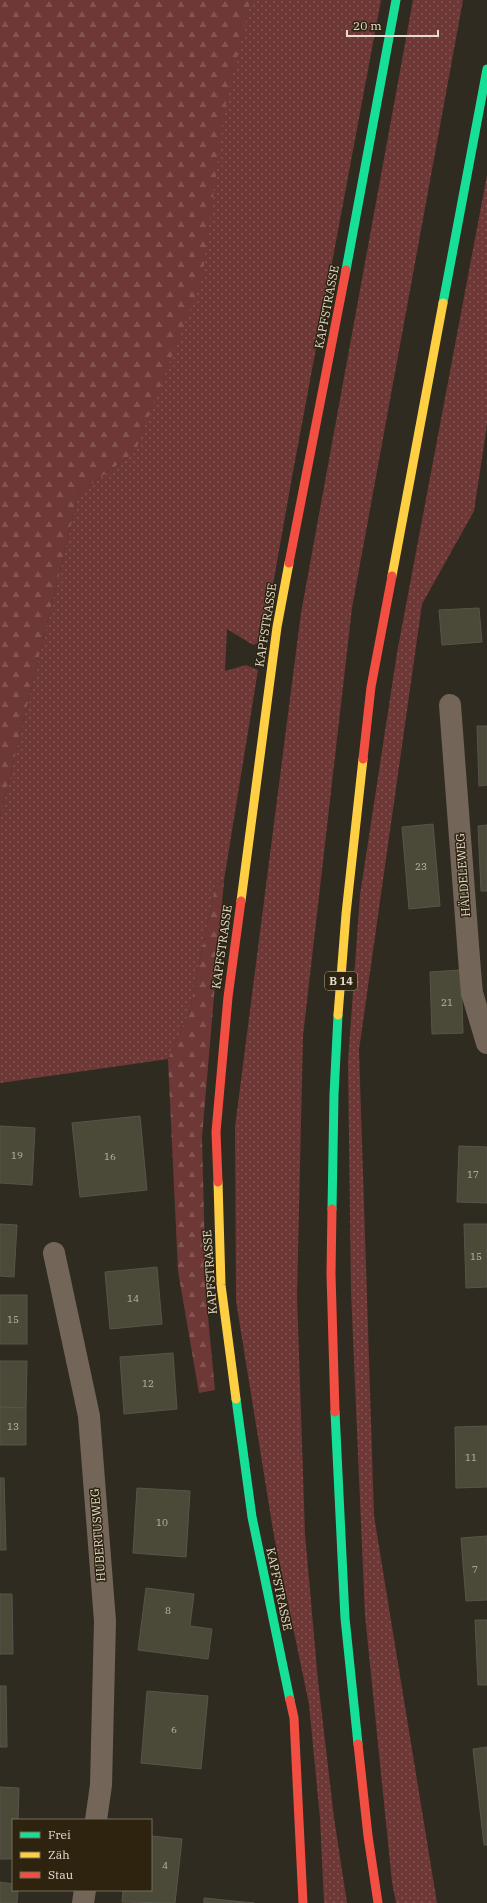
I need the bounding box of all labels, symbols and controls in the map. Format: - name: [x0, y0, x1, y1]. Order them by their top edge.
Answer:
- scale bar: [347, 12, 438, 38]
- text: 20 m: [353, 18, 382, 33]
- street label: KAPFSTRASSE: [311, 264, 342, 350]
- street label: KAPFSTRASSE: [251, 582, 280, 668]
- street label: HÄLDELEWEG: [452, 832, 473, 917]
- house number: 23: [415, 860, 427, 873]
- street label: KAPFSTRASSE: [208, 904, 235, 990]
- road number: B 14: [325, 972, 357, 990]
- house number: 21: [441, 996, 453, 1009]
- house number: 19: [11, 1149, 23, 1162]
- house number: 16: [104, 1150, 116, 1163]
- house number: 17: [467, 1168, 479, 1181]
- street label: KAPFSTRASSE: [199, 1229, 220, 1315]
- house number: 15: [470, 1250, 482, 1263]
- house number: 14: [127, 1292, 139, 1305]
- house number: 15: [7, 1313, 19, 1326]
- house number: 12: [142, 1377, 154, 1390]
- house number: 13: [7, 1420, 19, 1433]
- house number: 11: [465, 1451, 477, 1464]
- street label: HUBERTUSWEG: [87, 1488, 108, 1582]
- house number: 10: [156, 1516, 168, 1529]
- street label: KAPFSTRASSE: [263, 1546, 296, 1632]
- house number: 7: [472, 1563, 478, 1576]
- house number: 8: [165, 1604, 171, 1617]
- house number: 6: [171, 1723, 177, 1736]
- legend: [12, 1819, 152, 1891]
- text: Frei: [48, 1827, 71, 1842]
- text: Zäh: [48, 1847, 70, 1862]
- house number: 4: [162, 1859, 168, 1872]
- text: Stau: [48, 1867, 74, 1882]

